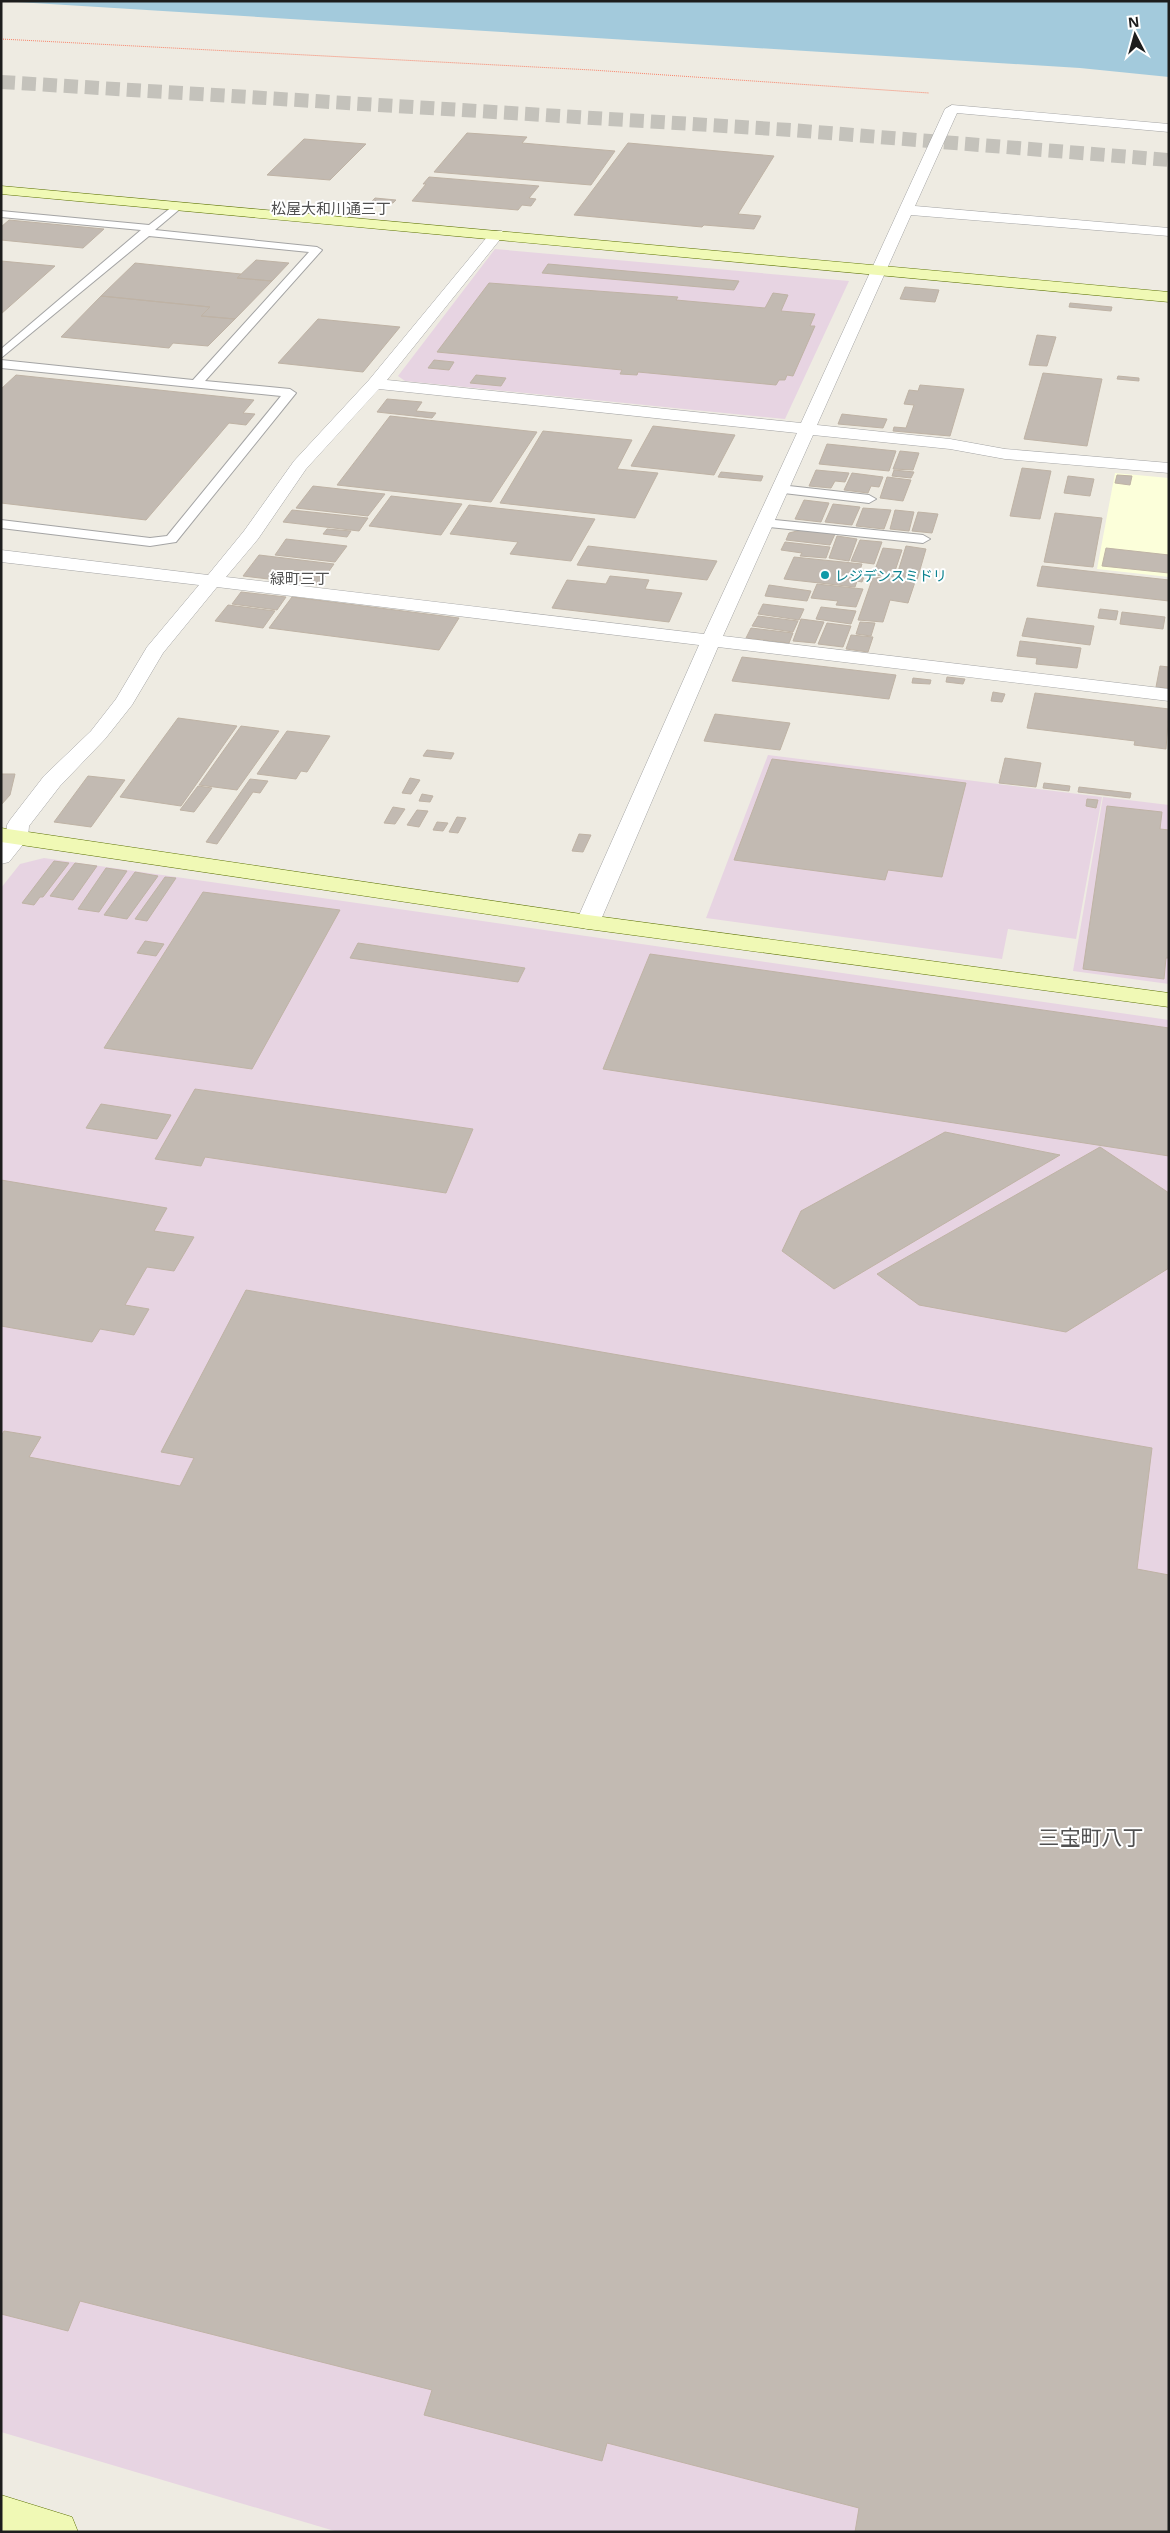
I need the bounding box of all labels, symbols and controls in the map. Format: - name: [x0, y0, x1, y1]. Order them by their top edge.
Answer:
- north arrow: [1110, 10, 1160, 60]
- text: N: [1127, 12, 1140, 32]
- district label: 松屋大和川通三丁: [271, 198, 391, 218]
- place label: レジデンスミドリ: [835, 566, 947, 585]
- district label: 緑町三丁: [270, 568, 330, 588]
- marker: レジデンスミドリ: [819, 569, 831, 581]
- district label: 三宝町八丁: [1039, 1823, 1144, 1851]

